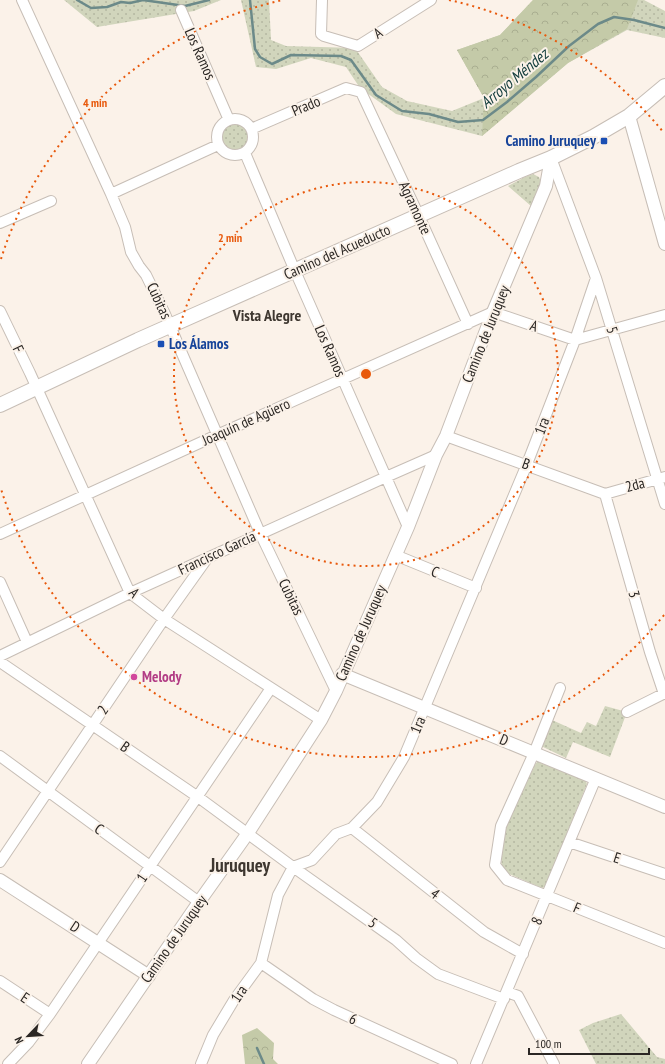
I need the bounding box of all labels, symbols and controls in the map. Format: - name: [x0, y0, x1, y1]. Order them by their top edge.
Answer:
- street label: A: [370, 22, 387, 42]
- street label: Los Ramos: [181, 25, 220, 83]
- water label: Arroyo Méndez: [476, 42, 554, 112]
- street label: Prado: [289, 91, 323, 120]
- text: 4 min: [83, 95, 107, 110]
- place label: Camino Juruquey: [506, 131, 597, 150]
- marker: Camino Juruquey: [599, 136, 609, 146]
- street label: Agramonte: [395, 178, 436, 237]
- street label: Camino del Acueducto: [281, 220, 393, 284]
- text: 2 min: [218, 230, 242, 245]
- street label: Cubitas: [143, 279, 176, 322]
- street label: Camino de Juruquey: [457, 282, 514, 385]
- district label: Vista Alegre: [232, 305, 301, 325]
- street label: A: [528, 315, 541, 336]
- street label: Los Ramos: [311, 322, 350, 380]
- street label: 5: [602, 324, 623, 336]
- place label: Los Álamos: [169, 334, 229, 353]
- marker: Los Álamos: [156, 339, 166, 349]
- street label: F: [9, 342, 28, 356]
- centre of rings: [359, 367, 373, 381]
- street label: Joaquín de Agüero: [198, 394, 293, 450]
- street label: 1ra: [530, 415, 553, 437]
- street label: B: [520, 453, 533, 474]
- street label: 2da: [623, 473, 647, 496]
- street label: Francisco García: [175, 526, 259, 579]
- street label: C: [428, 561, 442, 582]
- street label: Cubitas: [275, 575, 308, 618]
- street label: Camino de Juruquey: [331, 582, 390, 684]
- street label: A: [125, 584, 144, 602]
- street label: 3: [624, 588, 645, 600]
- place label: Melody: [142, 667, 182, 686]
- marker: Melody: [129, 672, 139, 682]
- street label: 2: [93, 702, 112, 718]
- street label: 1ra: [405, 713, 430, 736]
- street label: D: [497, 729, 512, 750]
- street label: B: [117, 737, 134, 756]
- street label: C: [91, 819, 108, 838]
- street label: E: [611, 847, 623, 868]
- district label: Juruquey: [209, 853, 271, 877]
- street label: 1: [132, 870, 151, 886]
- street label: 4: [427, 884, 444, 903]
- street label: Camino de Juruquey: [136, 891, 211, 986]
- street label: F: [571, 898, 584, 918]
- street label: 5: [365, 913, 382, 932]
- street label: 8: [526, 914, 547, 928]
- street label: D: [67, 916, 84, 937]
- street label: 1ra: [226, 981, 251, 1006]
- street label: E: [17, 988, 33, 1007]
- street label: 6: [346, 1008, 360, 1029]
- north arrow: [8, 1016, 48, 1056]
- scale bar: [529, 1030, 649, 1056]
- text: N: [11, 1035, 27, 1046]
- text: 100 m: [535, 1036, 562, 1051]

